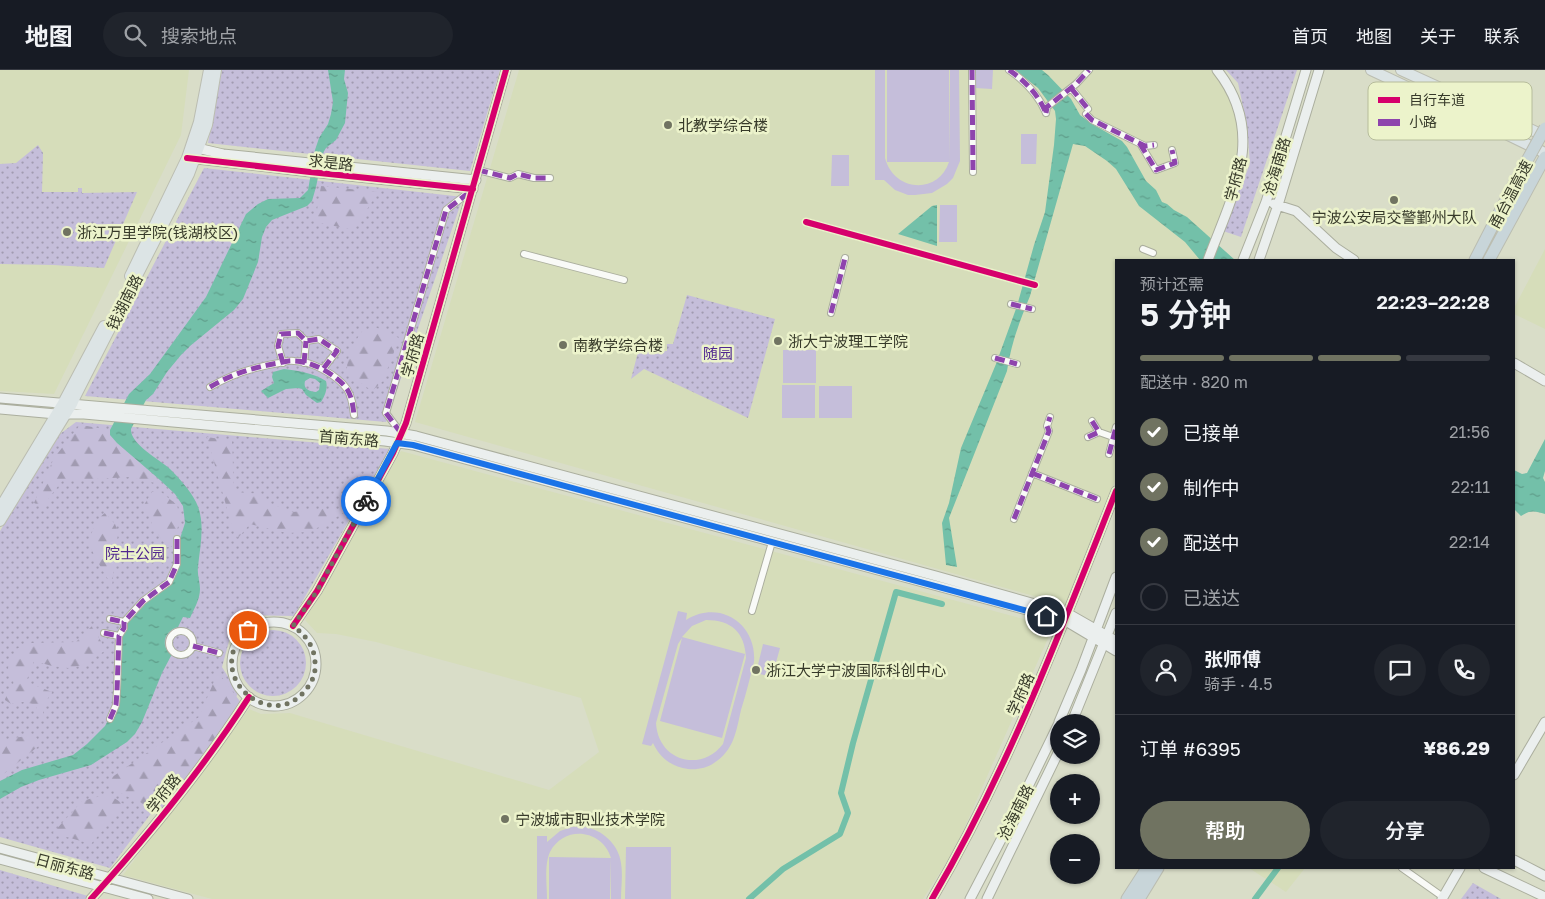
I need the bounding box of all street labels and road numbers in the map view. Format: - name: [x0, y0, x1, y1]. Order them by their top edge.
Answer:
- street label: 沧海南路: [1259, 135, 1293, 197]
- street label: 求是路: [308, 151, 354, 173]
- street label: 学府路: [1220, 155, 1250, 203]
- street label: 甬台温高速: [1484, 157, 1536, 231]
- street label: 钱湖南路: [102, 271, 146, 333]
- street label: 学府路: [397, 331, 427, 379]
- street label: 首南东路: [318, 426, 380, 450]
- street label: 学府路: [1003, 670, 1037, 718]
- street label: 学府路: [142, 770, 184, 816]
- street label: 沧海南路: [993, 781, 1037, 843]
- street label: 日丽东路: [34, 850, 96, 882]

